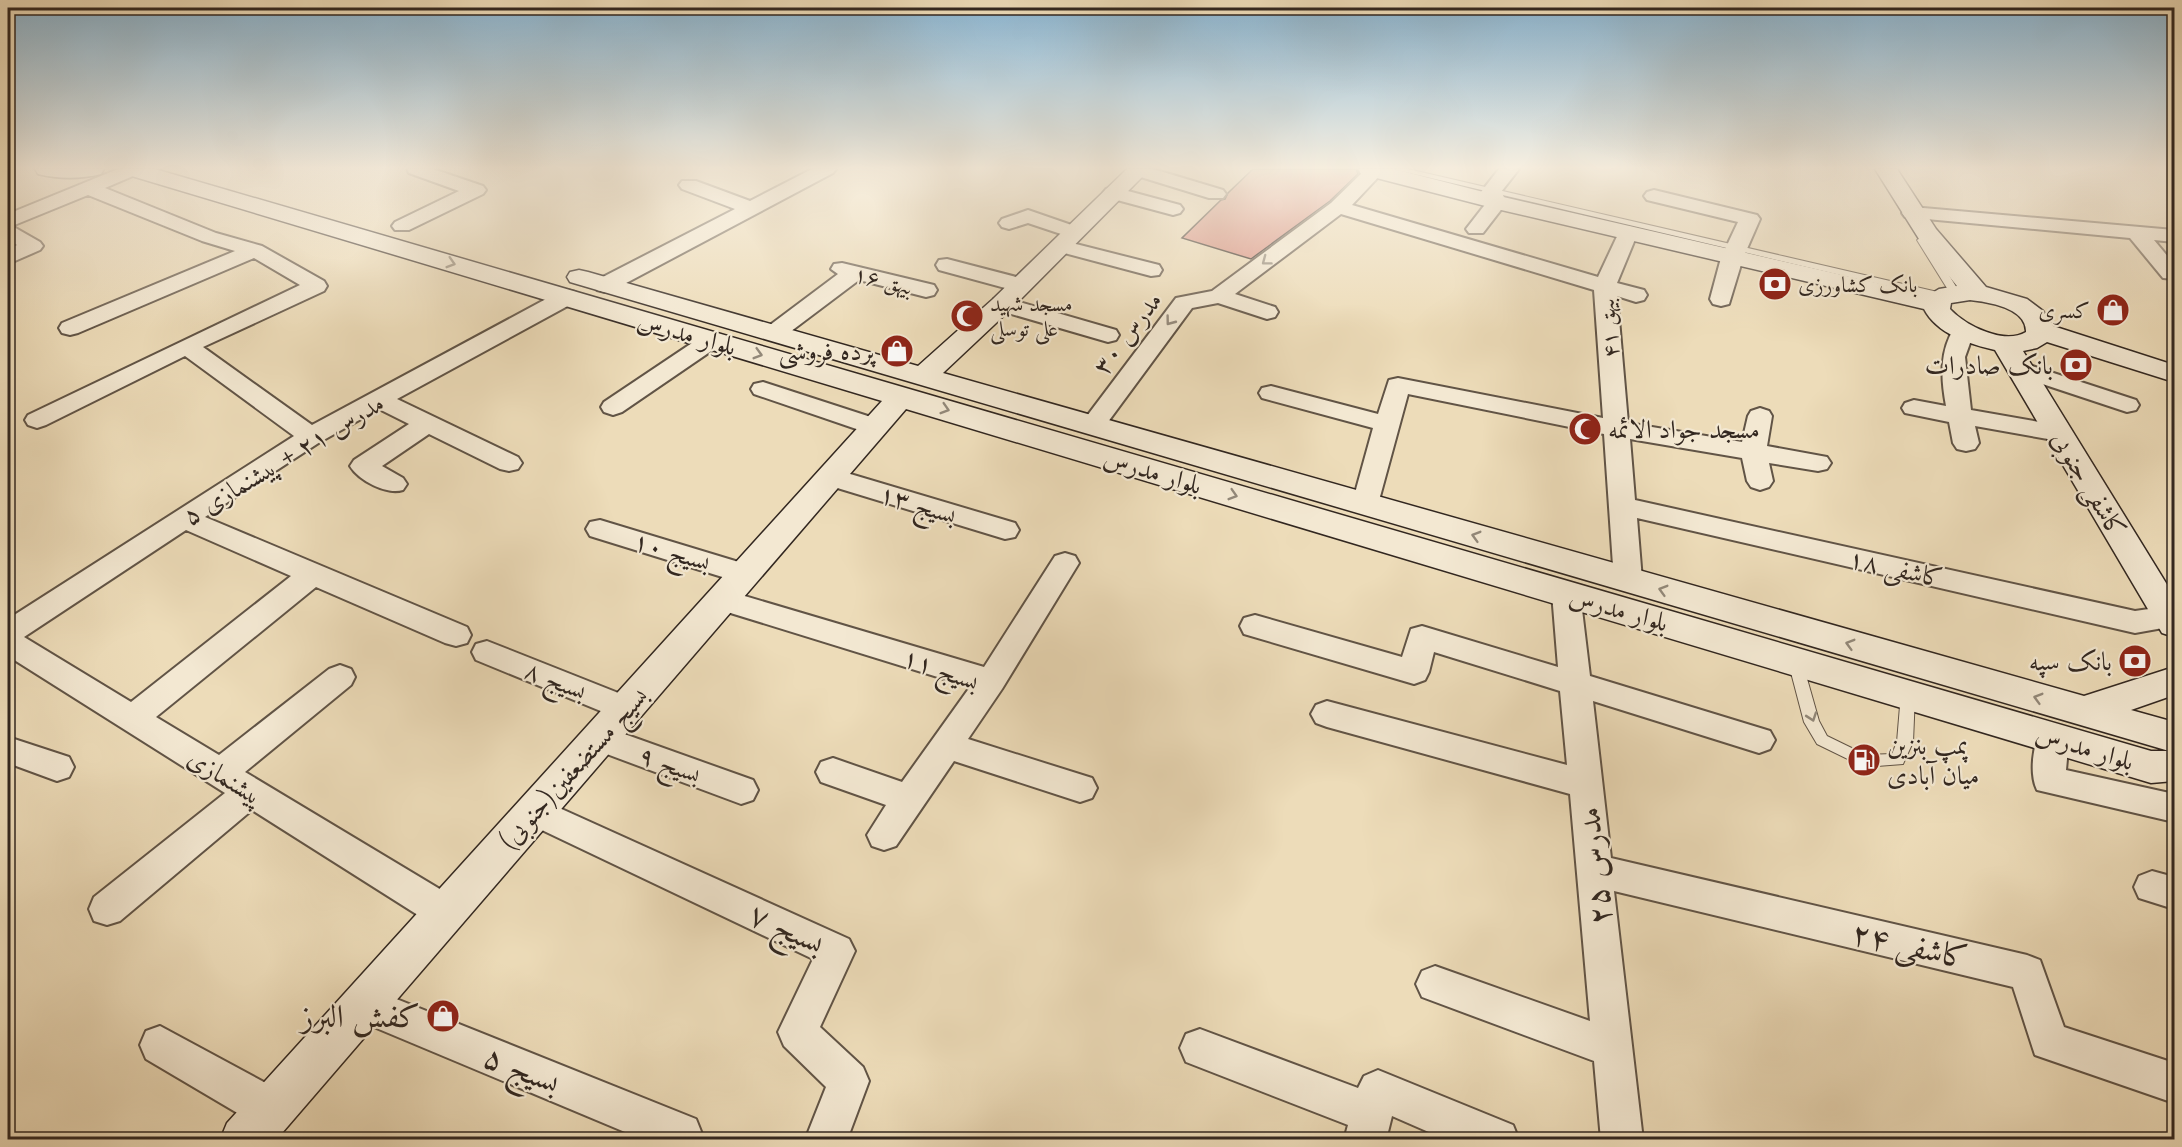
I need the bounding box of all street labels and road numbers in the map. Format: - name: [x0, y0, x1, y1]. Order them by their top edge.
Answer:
- street label: بیهق ۱۶: [851, 259, 917, 303]
- street label: مدرس ۳۰: [1085, 284, 1170, 382]
- street label: بیهق ۴۱: [1591, 297, 1627, 359]
- street label: بلوار مدرس: [633, 303, 740, 364]
- street label: مدرس ۲۱ + پیشنمازی ۵: [176, 385, 391, 533]
- street label: کاشفی جنوبی: [2042, 424, 2134, 545]
- street label: بلوار مدرس: [1099, 440, 1206, 503]
- street label: بسیج ۱۳: [873, 476, 961, 539]
- street label: بسیج ۱۰: [627, 523, 715, 586]
- street label: کاشفی ۱۸: [1845, 541, 1946, 597]
- street label: بلوار مدرس: [1565, 579, 1672, 640]
- street label: بسیج ۱۱: [896, 640, 984, 705]
- street label: بسیج ۸: [517, 652, 592, 714]
- street label: بسیج مستضعفین(جنوبی): [491, 679, 660, 861]
- street label: بلوار مدرس: [2031, 716, 2138, 779]
- street label: بسیج ۹: [632, 737, 706, 798]
- street label: پیشنمازی: [181, 740, 271, 814]
- street label: مدرس ۲۵: [1567, 805, 1623, 927]
- street label: بسیج ۷: [740, 892, 831, 970]
- street label: کاشفی ۲۴: [1847, 911, 1972, 981]
- street label: بسیج ۵: [475, 1035, 566, 1110]

